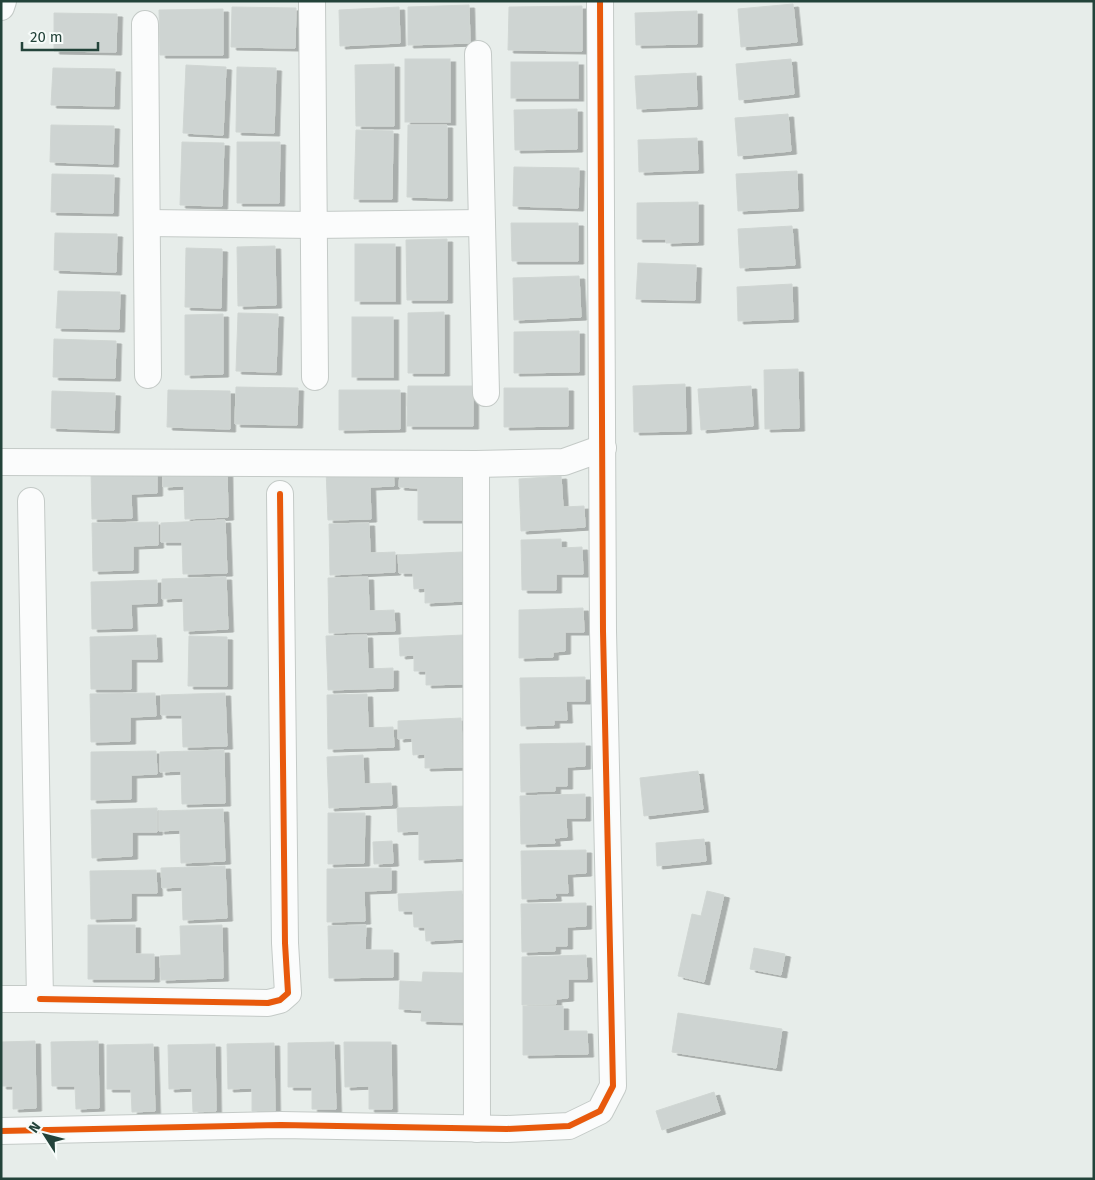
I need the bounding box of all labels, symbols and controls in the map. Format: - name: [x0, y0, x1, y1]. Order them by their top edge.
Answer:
- scale bar: [22, 20, 99, 52]
- text: 20 m: [30, 28, 63, 46]
- north arrow: [20, 1110, 70, 1160]
- text: N: [25, 1119, 44, 1136]

